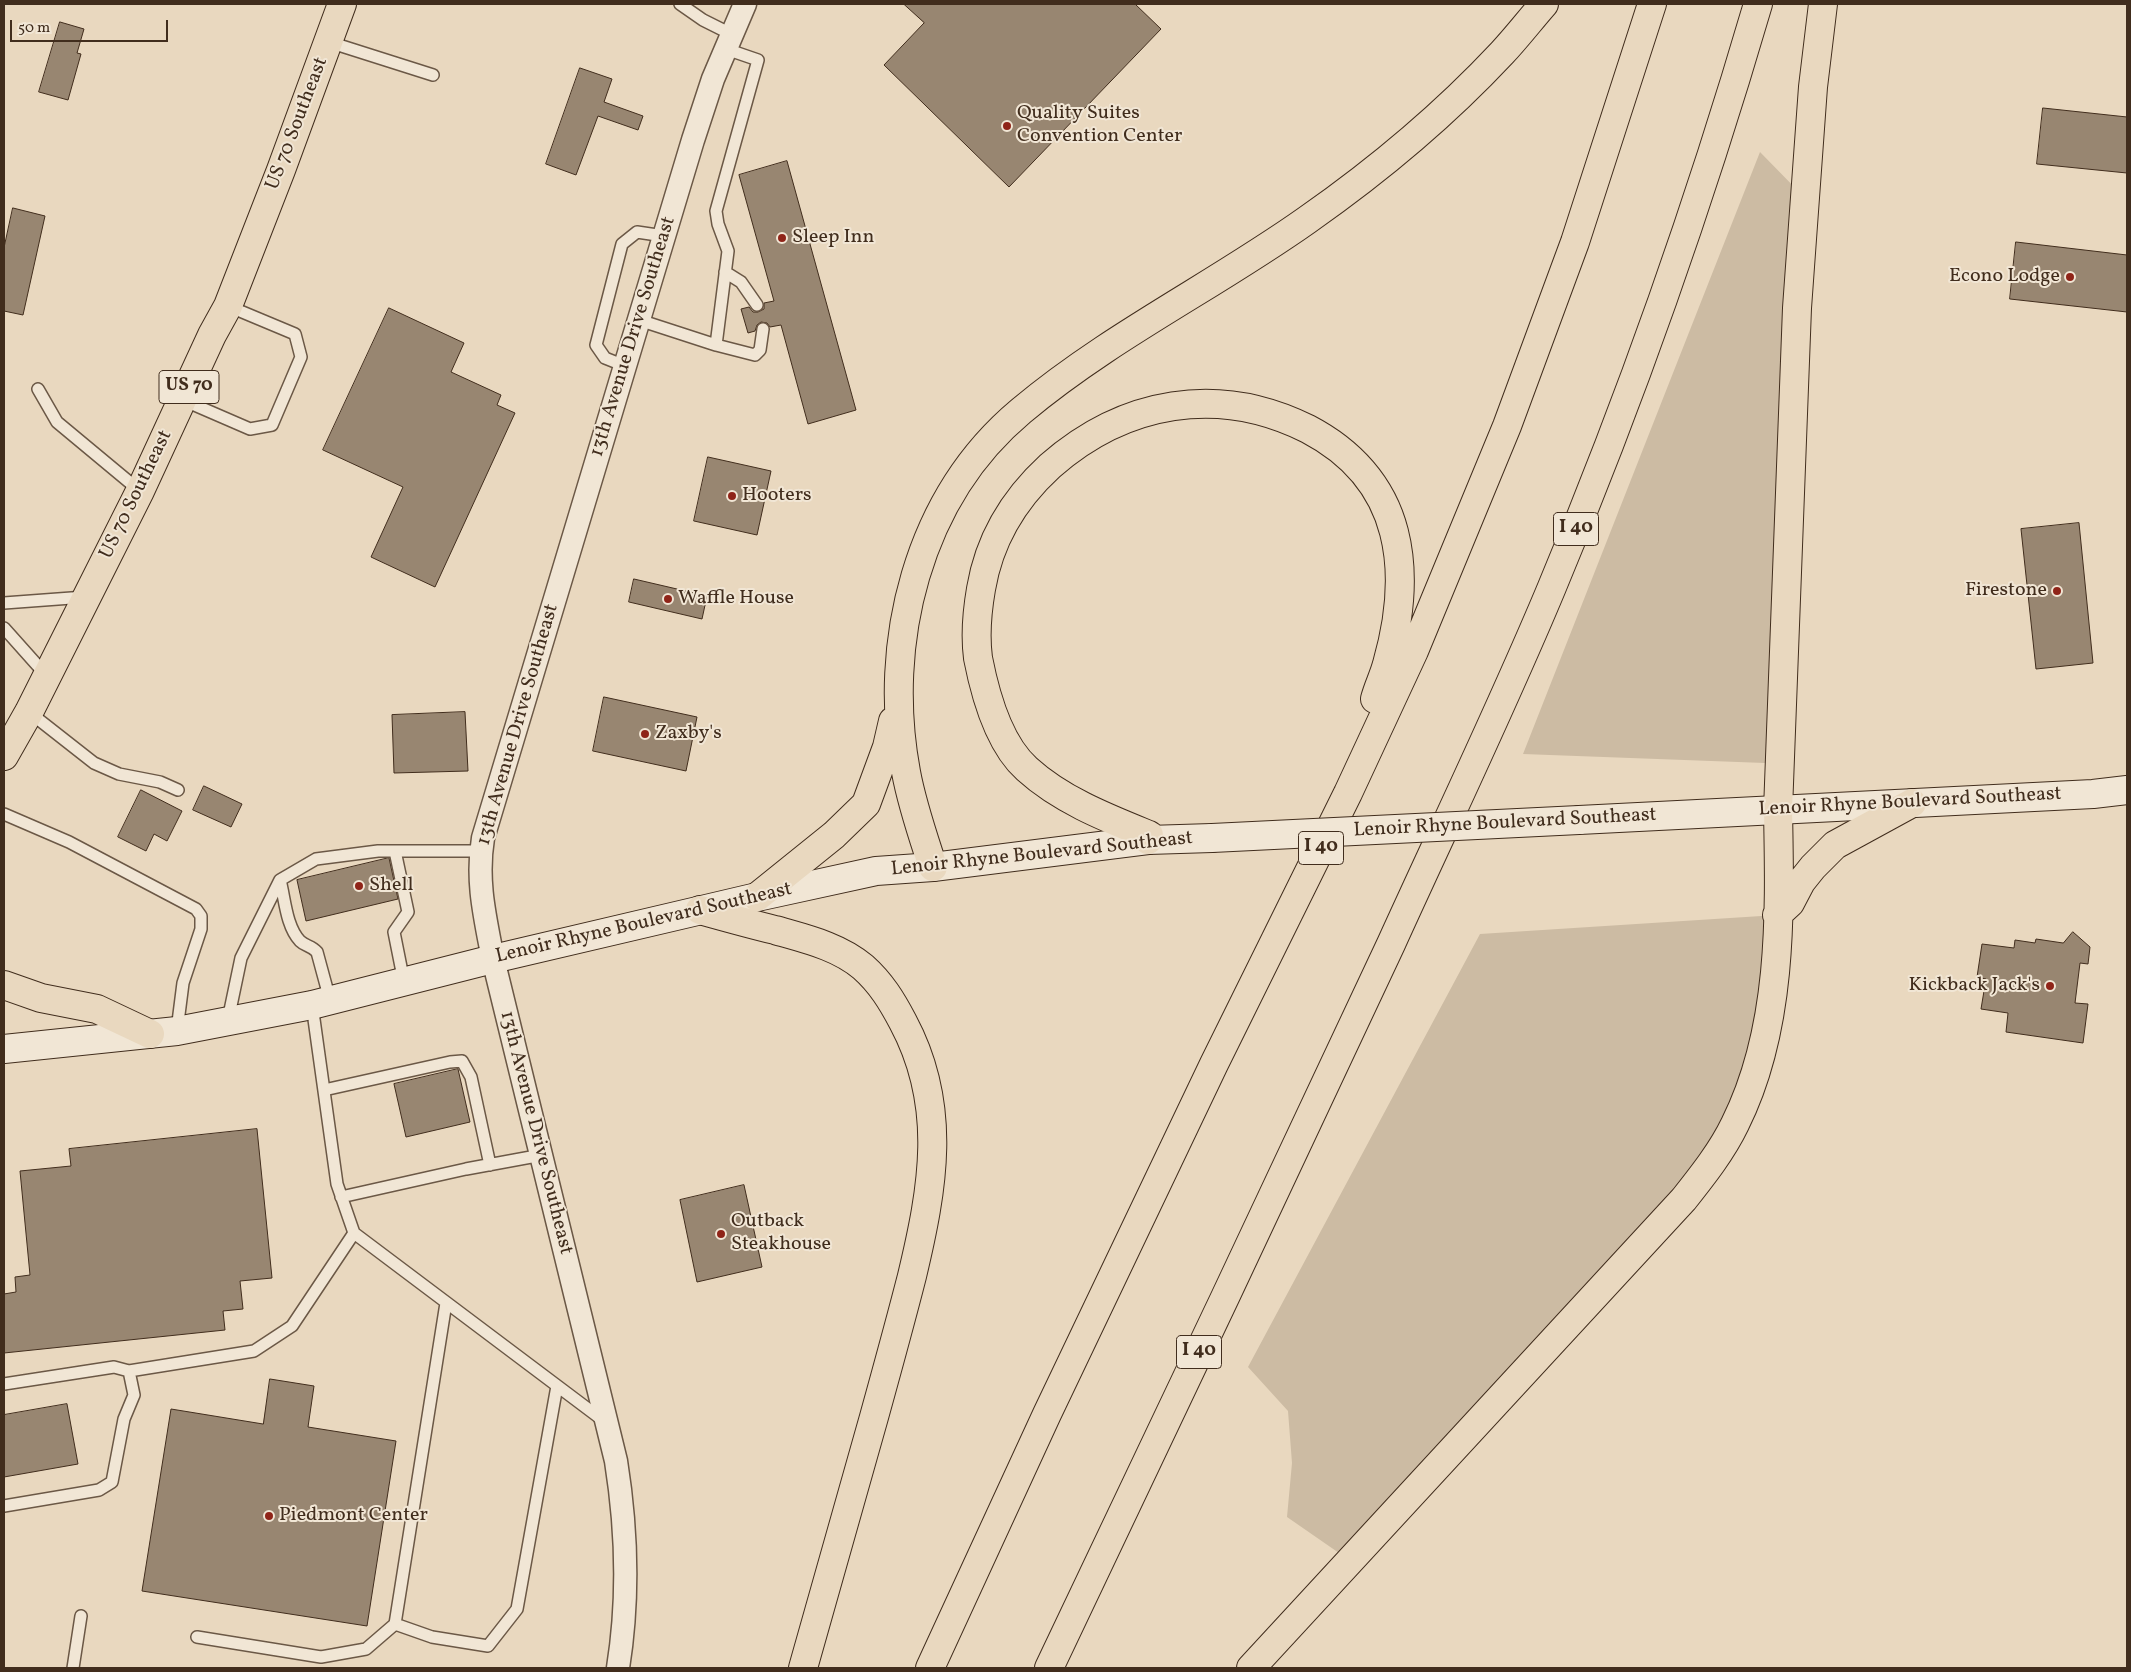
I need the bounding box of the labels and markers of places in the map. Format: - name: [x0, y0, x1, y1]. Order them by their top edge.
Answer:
- place label: Quality Suites Convention Center: [1017, 102, 1182, 149]
- marker: Quality Suites Convention Center: [1001, 120, 1013, 132]
- place label: Sleep Inn: [792, 226, 874, 250]
- marker: Sleep Inn: [776, 232, 788, 244]
- place label: Econo Lodge: [1949, 265, 2060, 289]
- marker: Econo Lodge: [2064, 271, 2076, 283]
- place label: Hooters: [742, 484, 812, 508]
- marker: Hooters: [726, 490, 738, 502]
- place label: Firestone: [1965, 579, 2047, 603]
- marker: Firestone: [2051, 585, 2063, 597]
- place label: Waffle House: [678, 587, 794, 611]
- marker: Waffle House: [662, 593, 674, 605]
- place label: Zaxby's: [655, 722, 722, 746]
- marker: Zaxby's: [639, 728, 651, 740]
- place label: Shell: [369, 874, 413, 898]
- marker: Shell: [353, 880, 365, 892]
- place label: Kickback Jack's: [1908, 974, 2040, 998]
- marker: Kickback Jack's: [2044, 980, 2056, 992]
- place label: Outback Steakhouse: [731, 1210, 831, 1257]
- marker: Outback Steakhouse: [715, 1228, 727, 1240]
- place label: Piedmont Center: [279, 1504, 428, 1528]
- marker: Piedmont Center: [263, 1510, 275, 1522]

